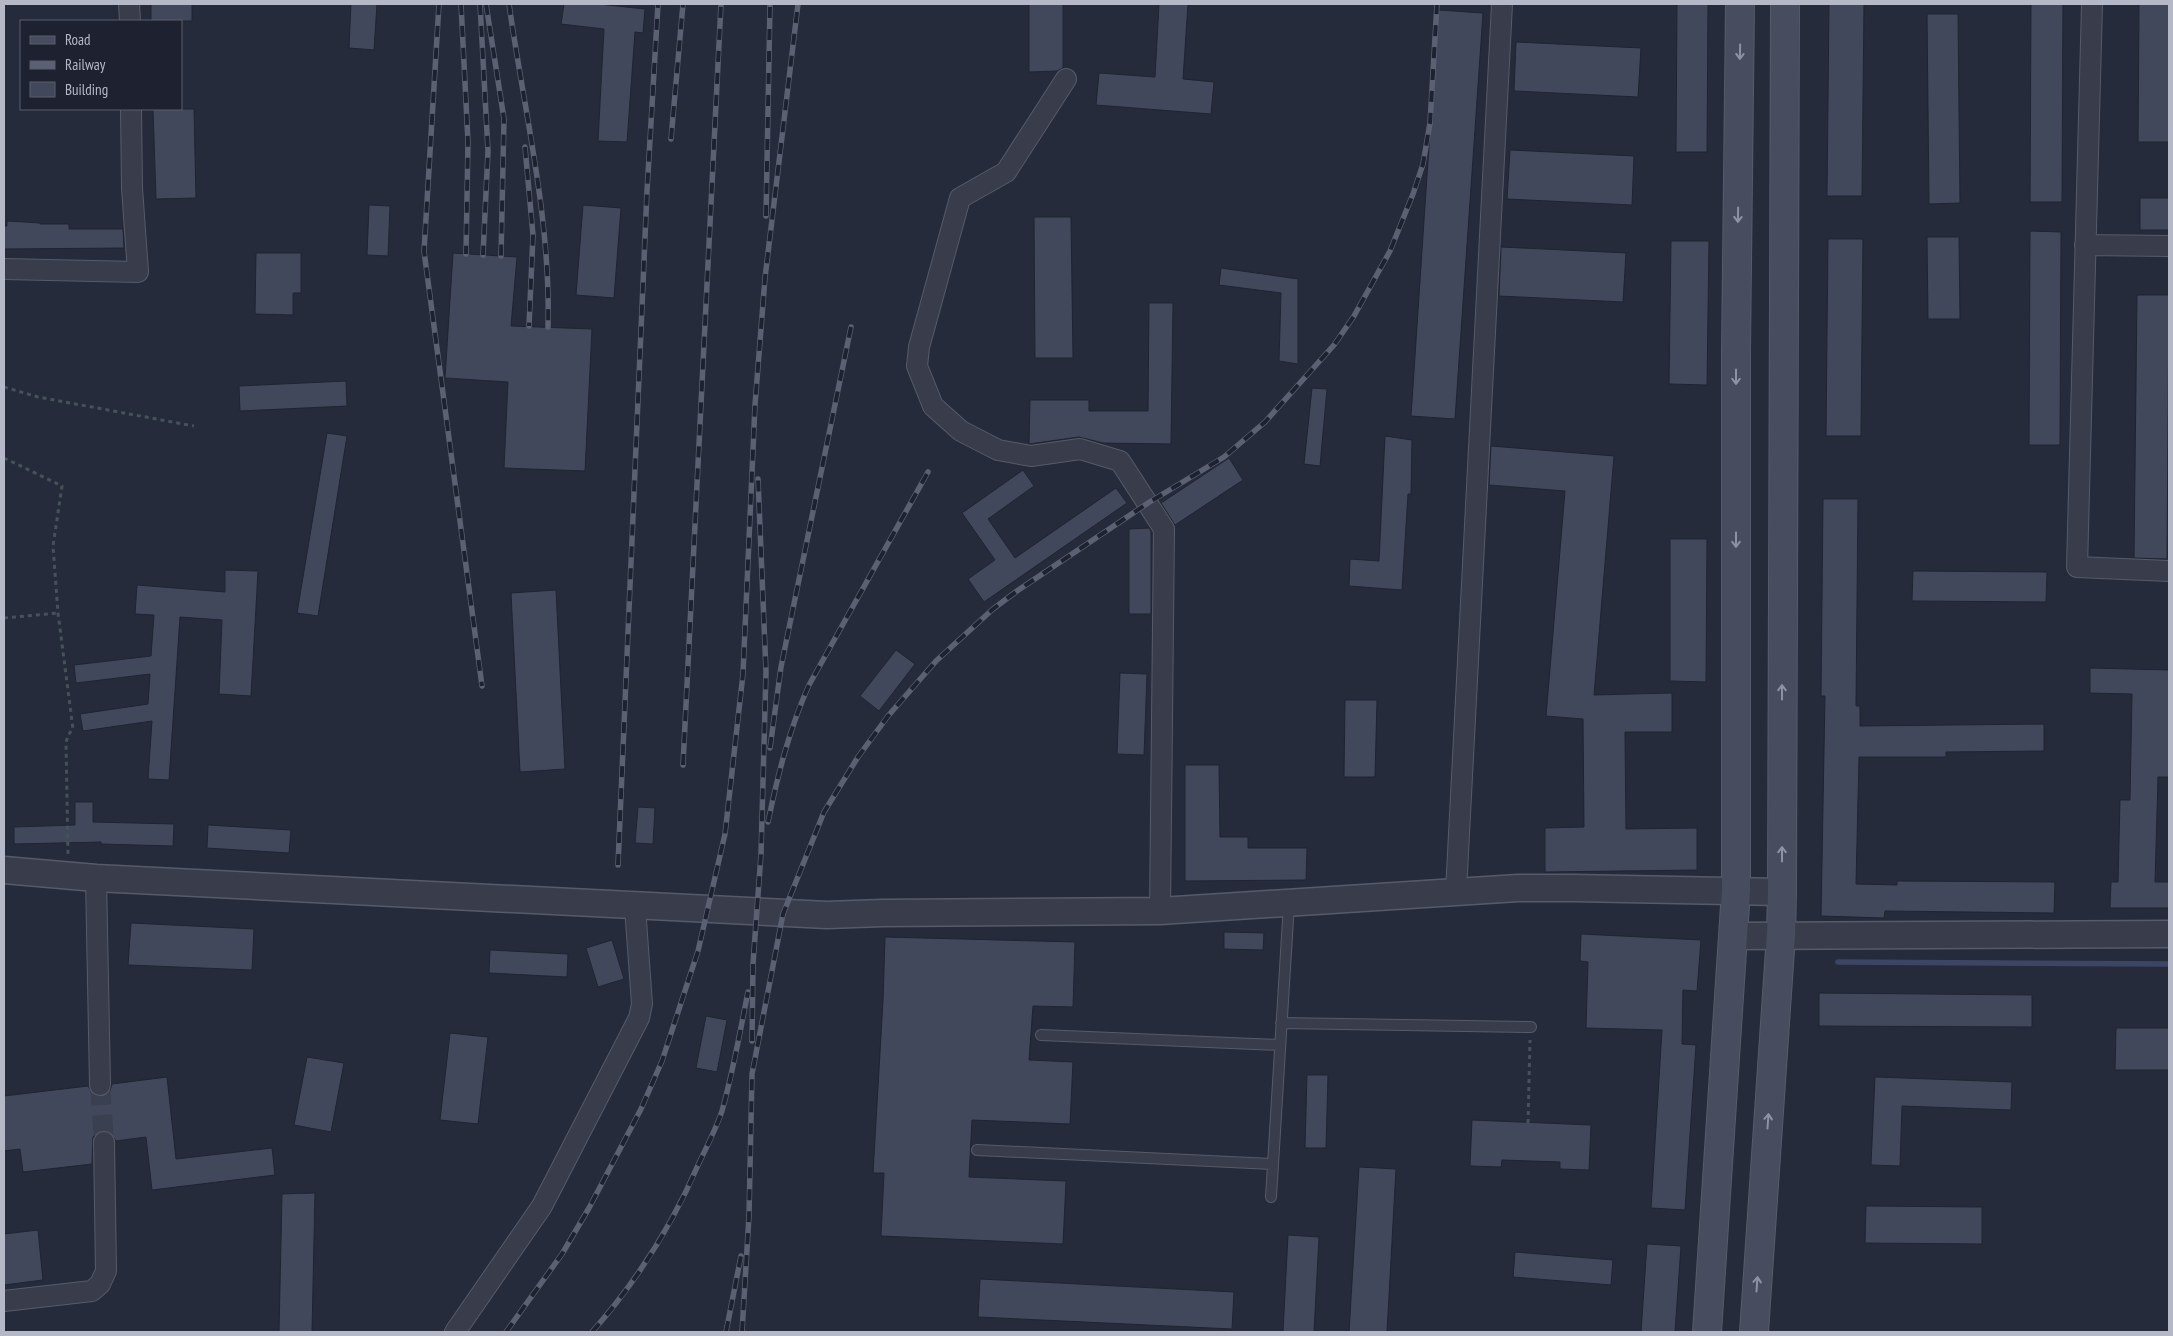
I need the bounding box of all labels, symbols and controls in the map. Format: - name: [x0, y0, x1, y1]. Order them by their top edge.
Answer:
- legend: [20, 20, 182, 110]
- text: Road: [65, 30, 91, 49]
- one-way arrow: [1735, 44, 1745, 60]
- text: Railway: [65, 55, 106, 74]
- text: Building: [65, 80, 108, 99]
- one-way arrow: [1733, 207, 1742, 223]
- one-way arrow: [1731, 369, 1741, 385]
- one-way arrow: [1731, 532, 1741, 548]
- one-way arrow: [1777, 684, 1787, 700]
- one-way arrow: [1777, 847, 1787, 863]
- one-way arrow: [1764, 1114, 1773, 1130]
- one-way arrow: [1753, 1276, 1762, 1292]

